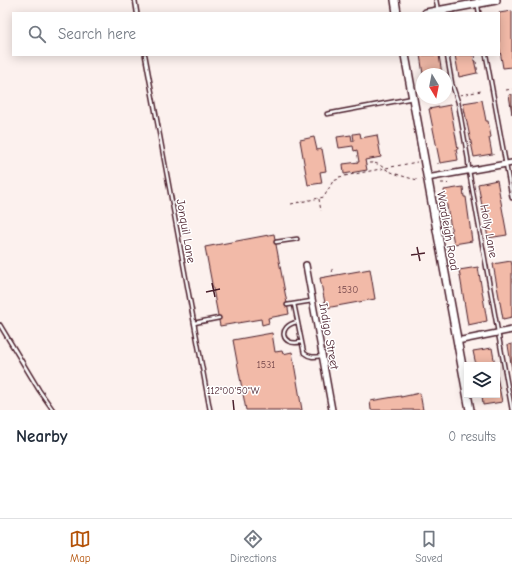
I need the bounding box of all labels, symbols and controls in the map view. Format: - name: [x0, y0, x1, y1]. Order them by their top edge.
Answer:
- search box: [12, 12, 500, 56]
- icon: search: [26, 23, 48, 45]
- text: Search here: [58, 25, 136, 43]
- north arrow: [416, 68, 452, 104]
- street label: Wardleigh Road: [434, 190, 462, 272]
- street label: Jonquil Lane: [173, 198, 199, 264]
- street label: Holly Lane: [477, 203, 501, 259]
- house number: 1530: [338, 284, 358, 296]
- street label: Indigo Street: [316, 302, 342, 371]
- house number: 1531: [257, 359, 275, 371]
- map controls: [464, 362, 500, 398]
- button: layers: [464, 362, 500, 398]
- text: 112°00'50"W: [207, 385, 260, 397]
- text: Nearby: [16, 427, 67, 446]
- text: 0 results: [448, 429, 496, 444]
- tab: Map: [69, 528, 91, 565]
- tab: Directions: [230, 528, 277, 565]
- tab: Saved: [415, 528, 443, 565]

